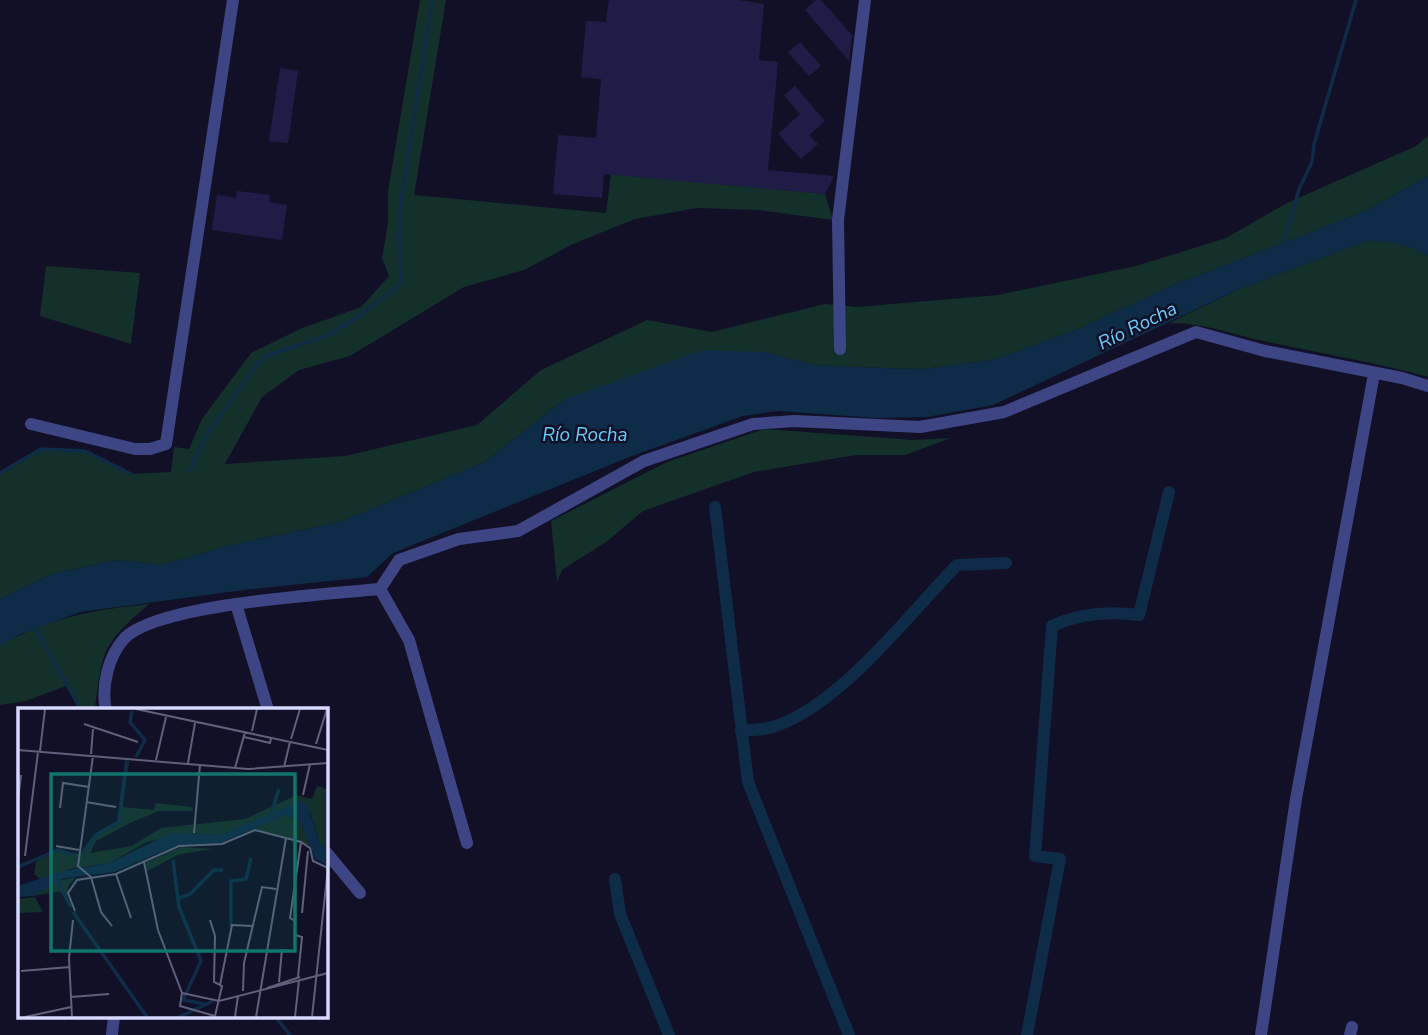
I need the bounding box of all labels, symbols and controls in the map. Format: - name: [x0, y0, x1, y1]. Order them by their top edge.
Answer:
- water label: Río Rocha: [1093, 296, 1181, 356]
- water label: Río Rocha: [542, 422, 628, 448]
- inset map: [18, 708, 327, 1018]

